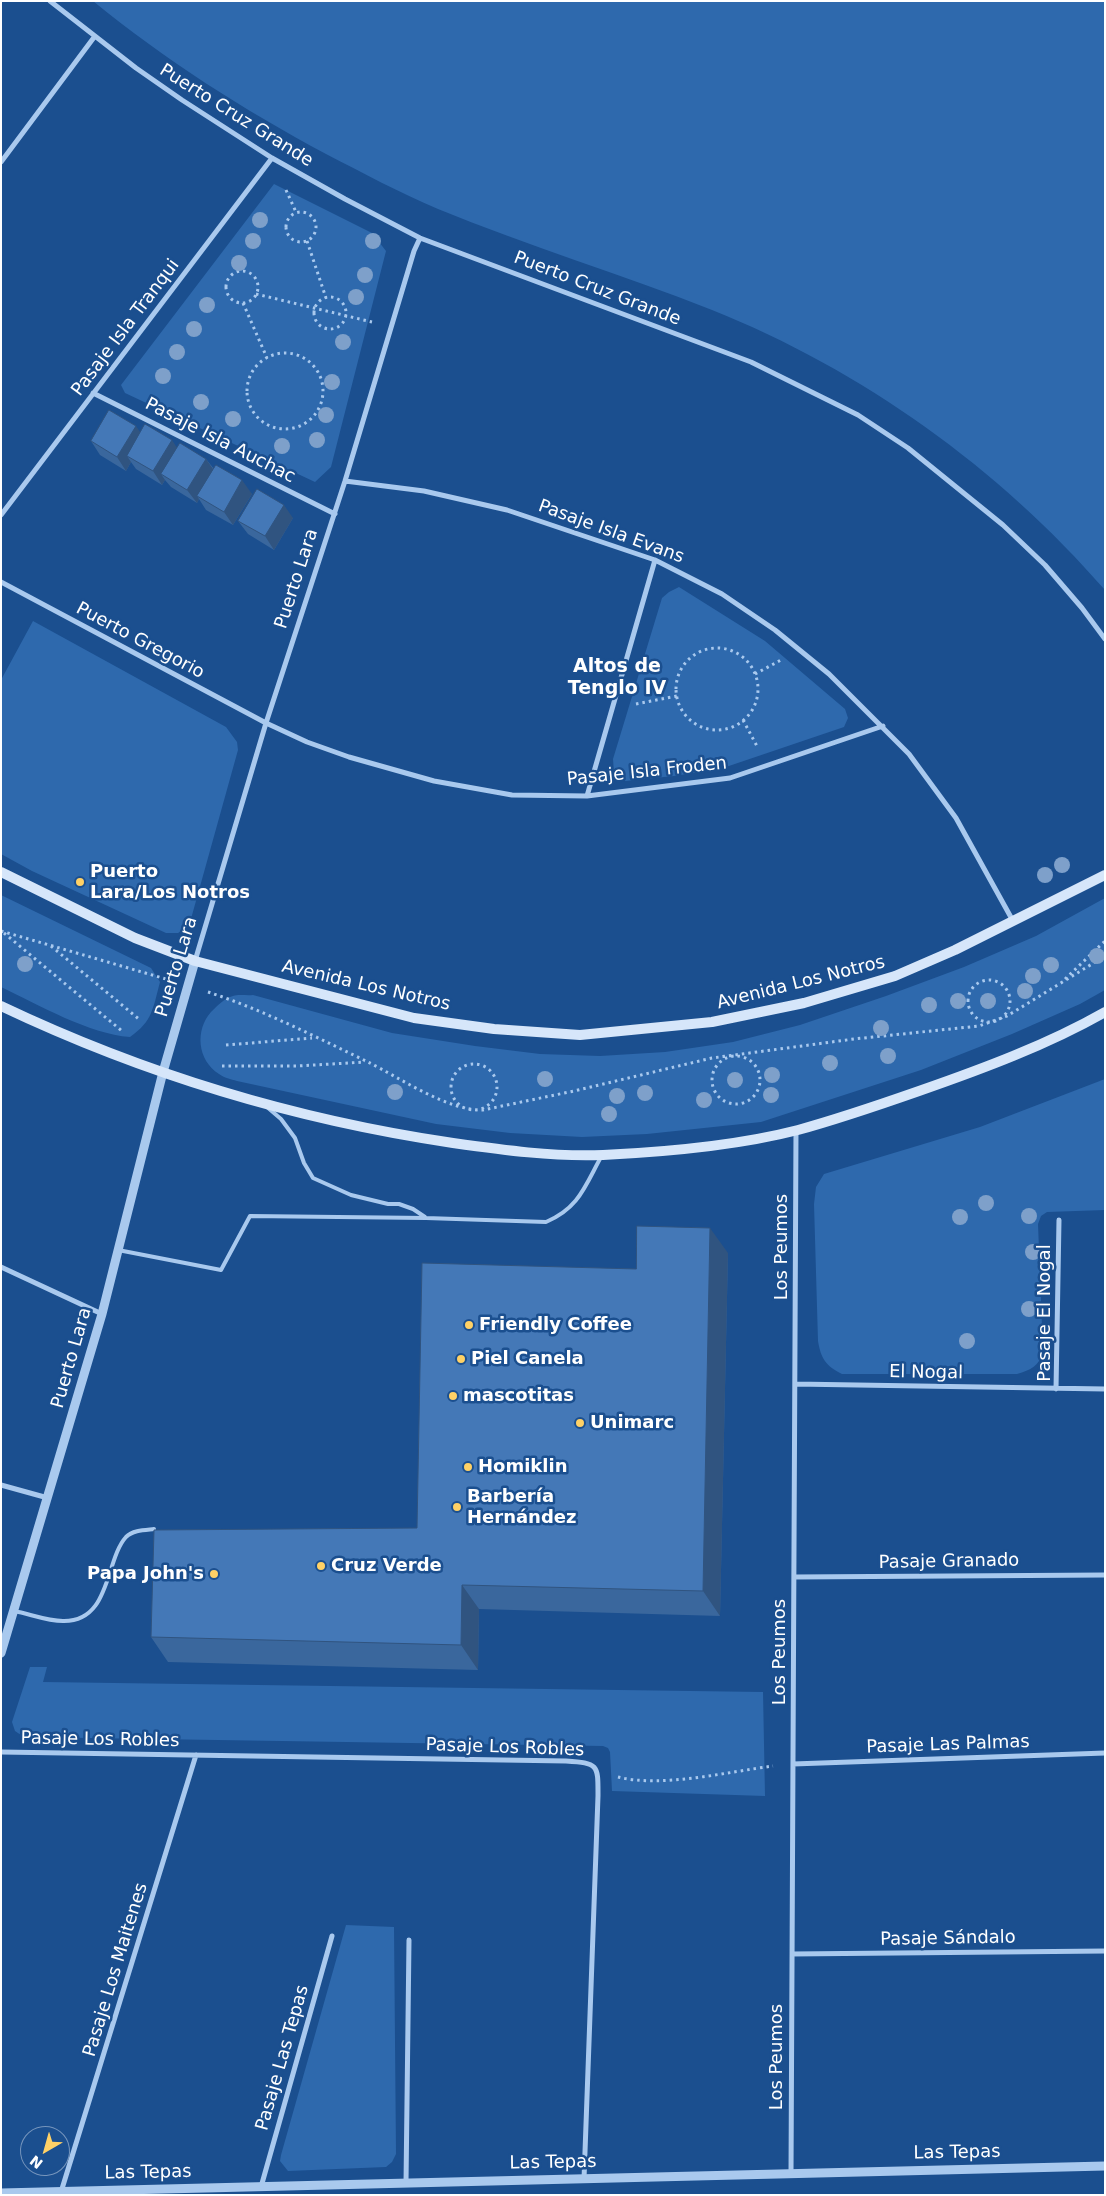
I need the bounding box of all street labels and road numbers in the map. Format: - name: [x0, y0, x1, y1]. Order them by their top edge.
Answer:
- street label: Puerto Cruz Grande: [155, 60, 317, 172]
- street label: Puerto Cruz Grande: [510, 247, 684, 331]
- street label: Pasaje Isla Tranqui: [68, 255, 184, 401]
- street label: Pasaje Isla Auchac: [141, 394, 299, 488]
- street label: Pasaje Isla Evans: [535, 496, 687, 568]
- street label: Puerto Lara: [271, 526, 323, 632]
- street label: Puerto Gregorio: [72, 598, 208, 684]
- street label: Pasaje Isla Froden: [566, 753, 728, 791]
- street label: Puerto Lara: [152, 914, 202, 1020]
- street label: Avenida Los Notros: [715, 952, 887, 1014]
- street label: Avenida Los Notros: [280, 956, 452, 1016]
- street label: Los Peumos: [771, 1194, 793, 1300]
- street label: Pasaje El Nogal: [1034, 1244, 1056, 1382]
- street label: Puerto Lara: [47, 1305, 97, 1411]
- street label: El Nogal: [889, 1362, 963, 1384]
- street label: Pasaje Granado: [879, 1550, 1019, 1574]
- street label: Los Peumos: [769, 1599, 791, 1705]
- street label: Pasaje Los Robles: [20, 1728, 180, 1752]
- street label: Pasaje Las Palmas: [866, 1731, 1030, 1759]
- street label: Pasaje Los Robles: [425, 1734, 585, 1762]
- street label: Pasaje Los Maitenes: [79, 1880, 153, 2060]
- street label: Pasaje Sándalo: [880, 1927, 1016, 1951]
- street label: Pasaje Las Tepas: [252, 1983, 314, 2133]
- street label: Los Peumos: [766, 2004, 788, 2110]
- street label: Las Tepas: [913, 2141, 1001, 2165]
- street label: Las Tepas: [509, 2151, 597, 2175]
- street label: Las Tepas: [104, 2161, 192, 2185]

